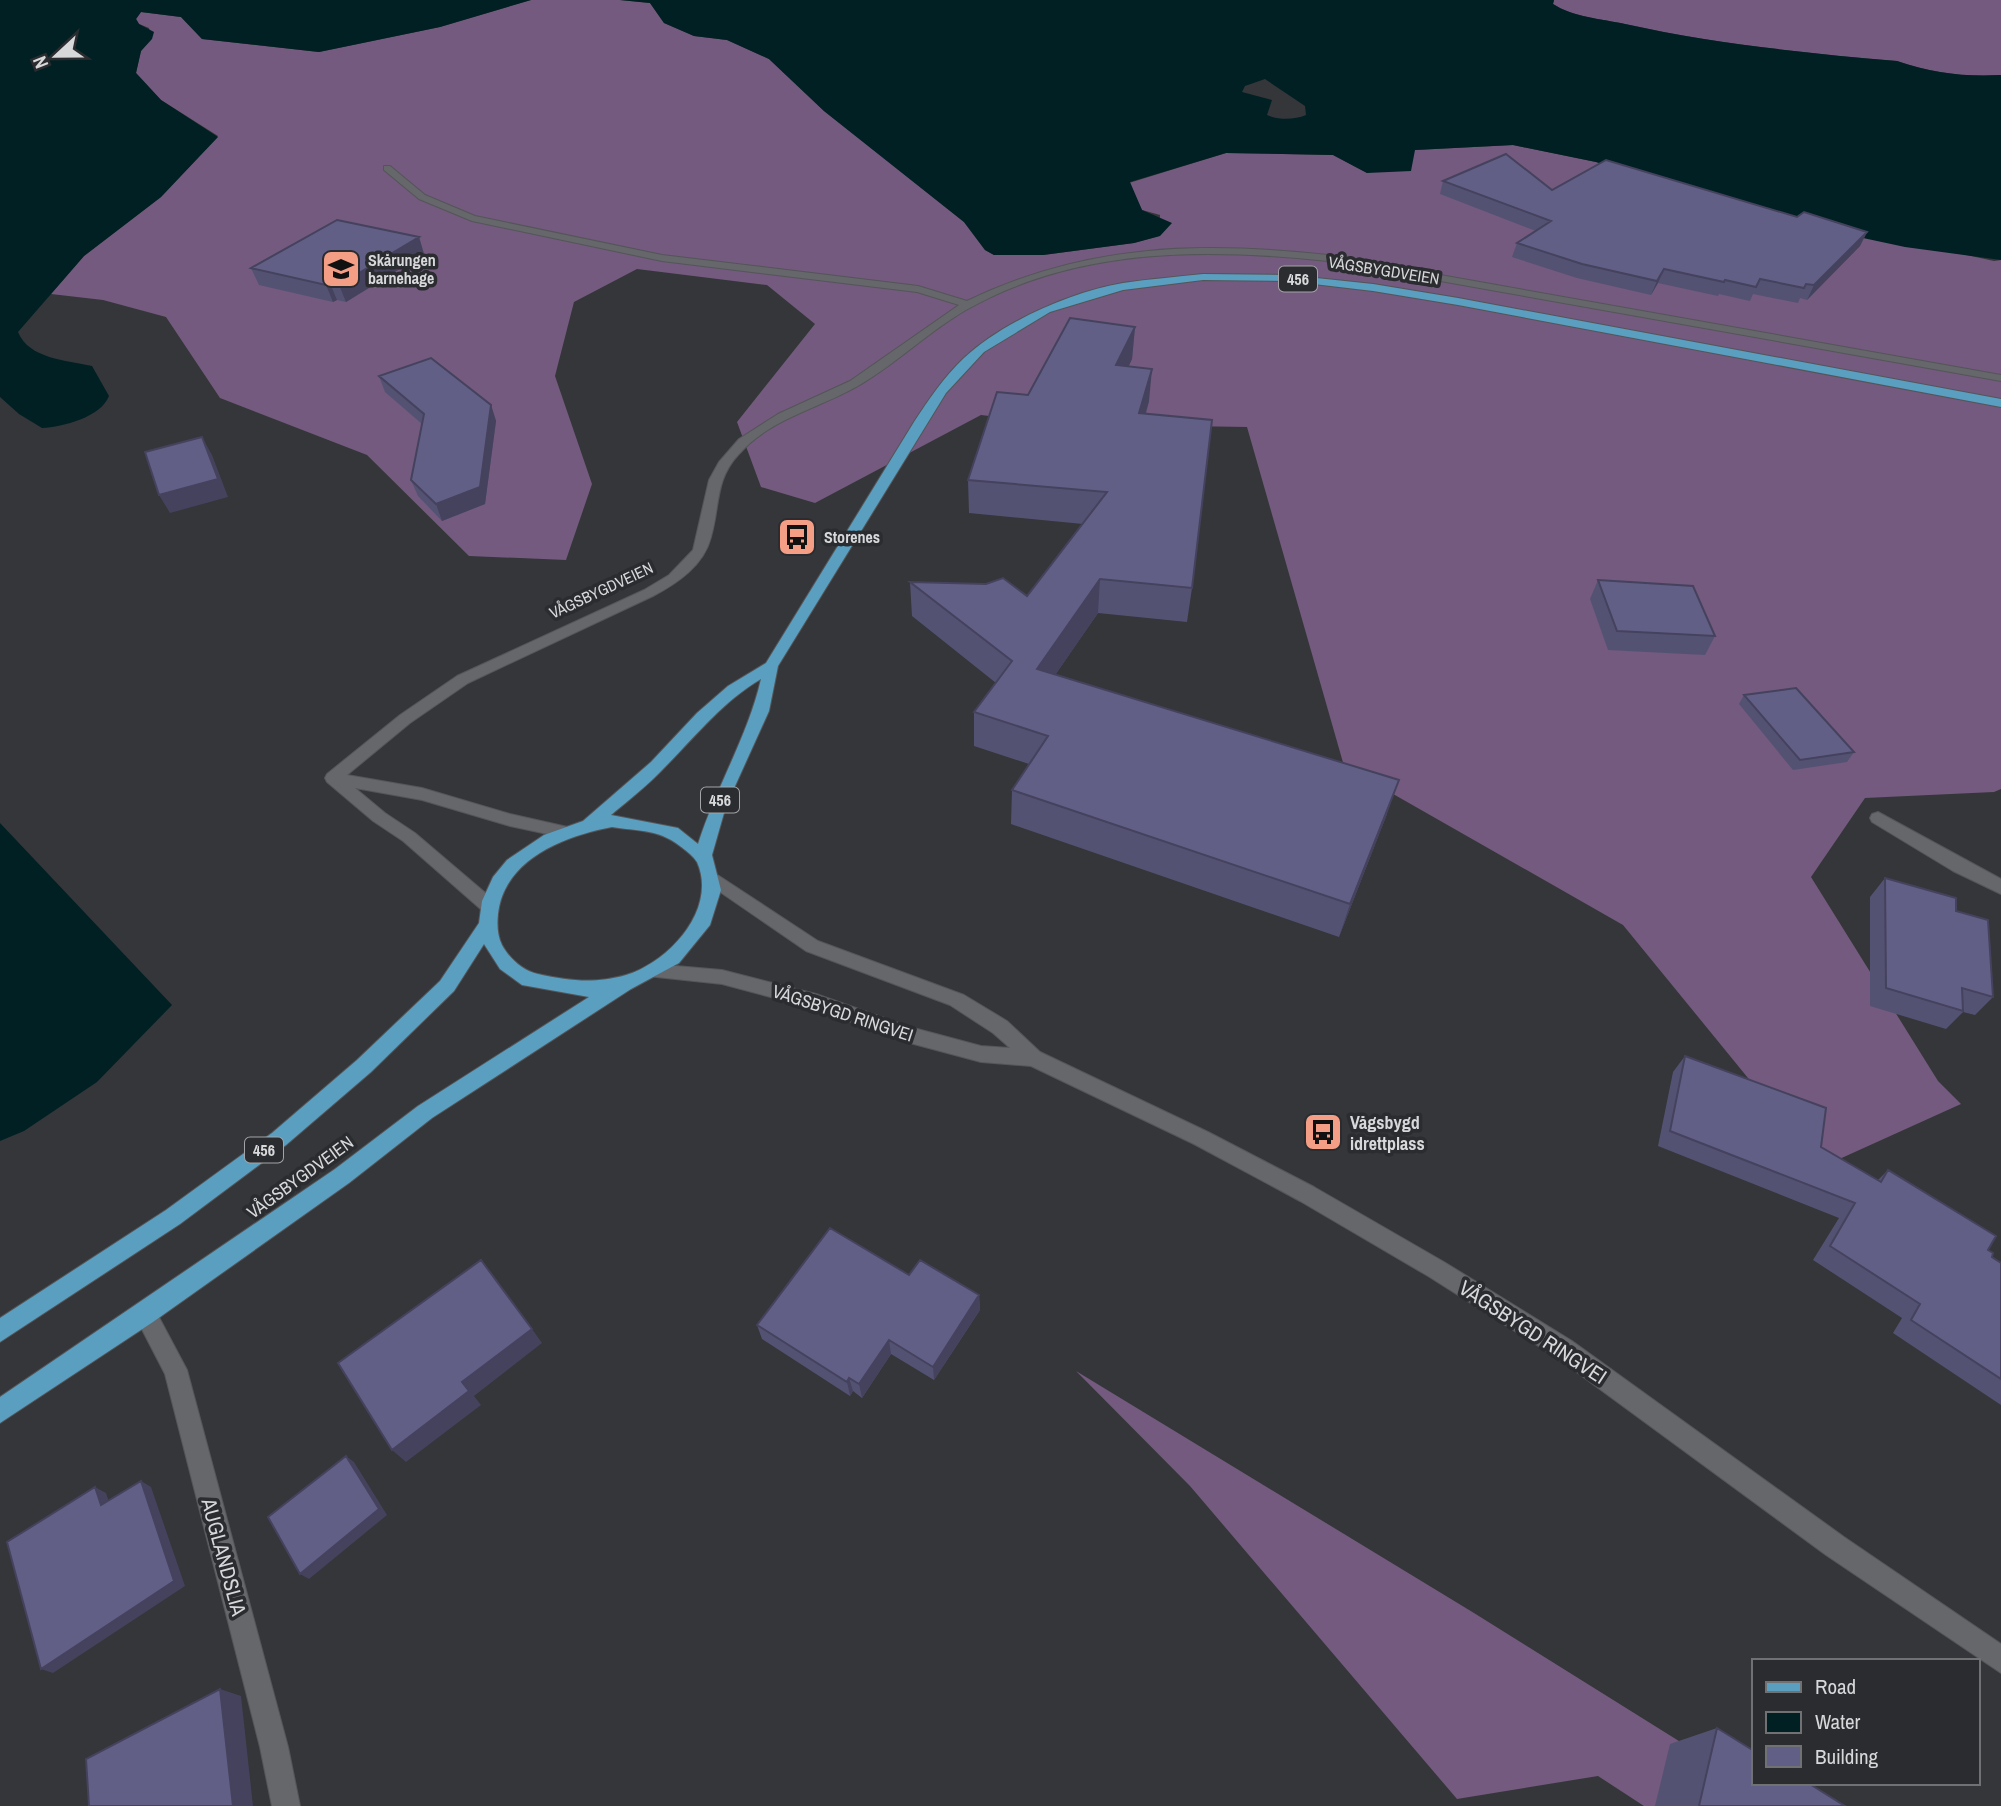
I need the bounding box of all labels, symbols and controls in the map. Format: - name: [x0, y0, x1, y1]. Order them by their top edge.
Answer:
- north arrow: [21, 21, 91, 91]
- text: N: [26, 52, 54, 72]
- school or university icon: Skårungen barnehage: [320, 248, 362, 290]
- place label: Skårungen barnehage: [368, 249, 436, 289]
- street label: VÅGSBYGDVEIEN: [1327, 250, 1441, 290]
- road number: 456: [1279, 266, 1317, 292]
- bus stop icon: Storenes: [776, 516, 818, 558]
- place label: Storenes: [824, 526, 880, 548]
- street label: VÅGSBYGDVEIEN: [546, 556, 656, 624]
- road number: 456: [701, 788, 739, 813]
- street label: VÅGSBYGD RINGVEI: [769, 978, 917, 1048]
- place label: Vågsbygd idrettplass: [1350, 1110, 1425, 1156]
- bus stop icon: Vågsbygd idrettplass: [1302, 1111, 1344, 1153]
- street label: VÅGSBYGDVEIEN: [242, 1130, 358, 1224]
- road number: 456: [245, 1138, 283, 1162]
- street label: VÅGSBYGD RINGVEI: [1453, 1273, 1613, 1391]
- street label: AUGLANDSLIA: [194, 1494, 254, 1619]
- legend: [1752, 1659, 1980, 1785]
- text: Road: [1815, 1672, 1856, 1701]
- text: Water: [1815, 1707, 1861, 1736]
- text: Building: [1815, 1742, 1879, 1771]

